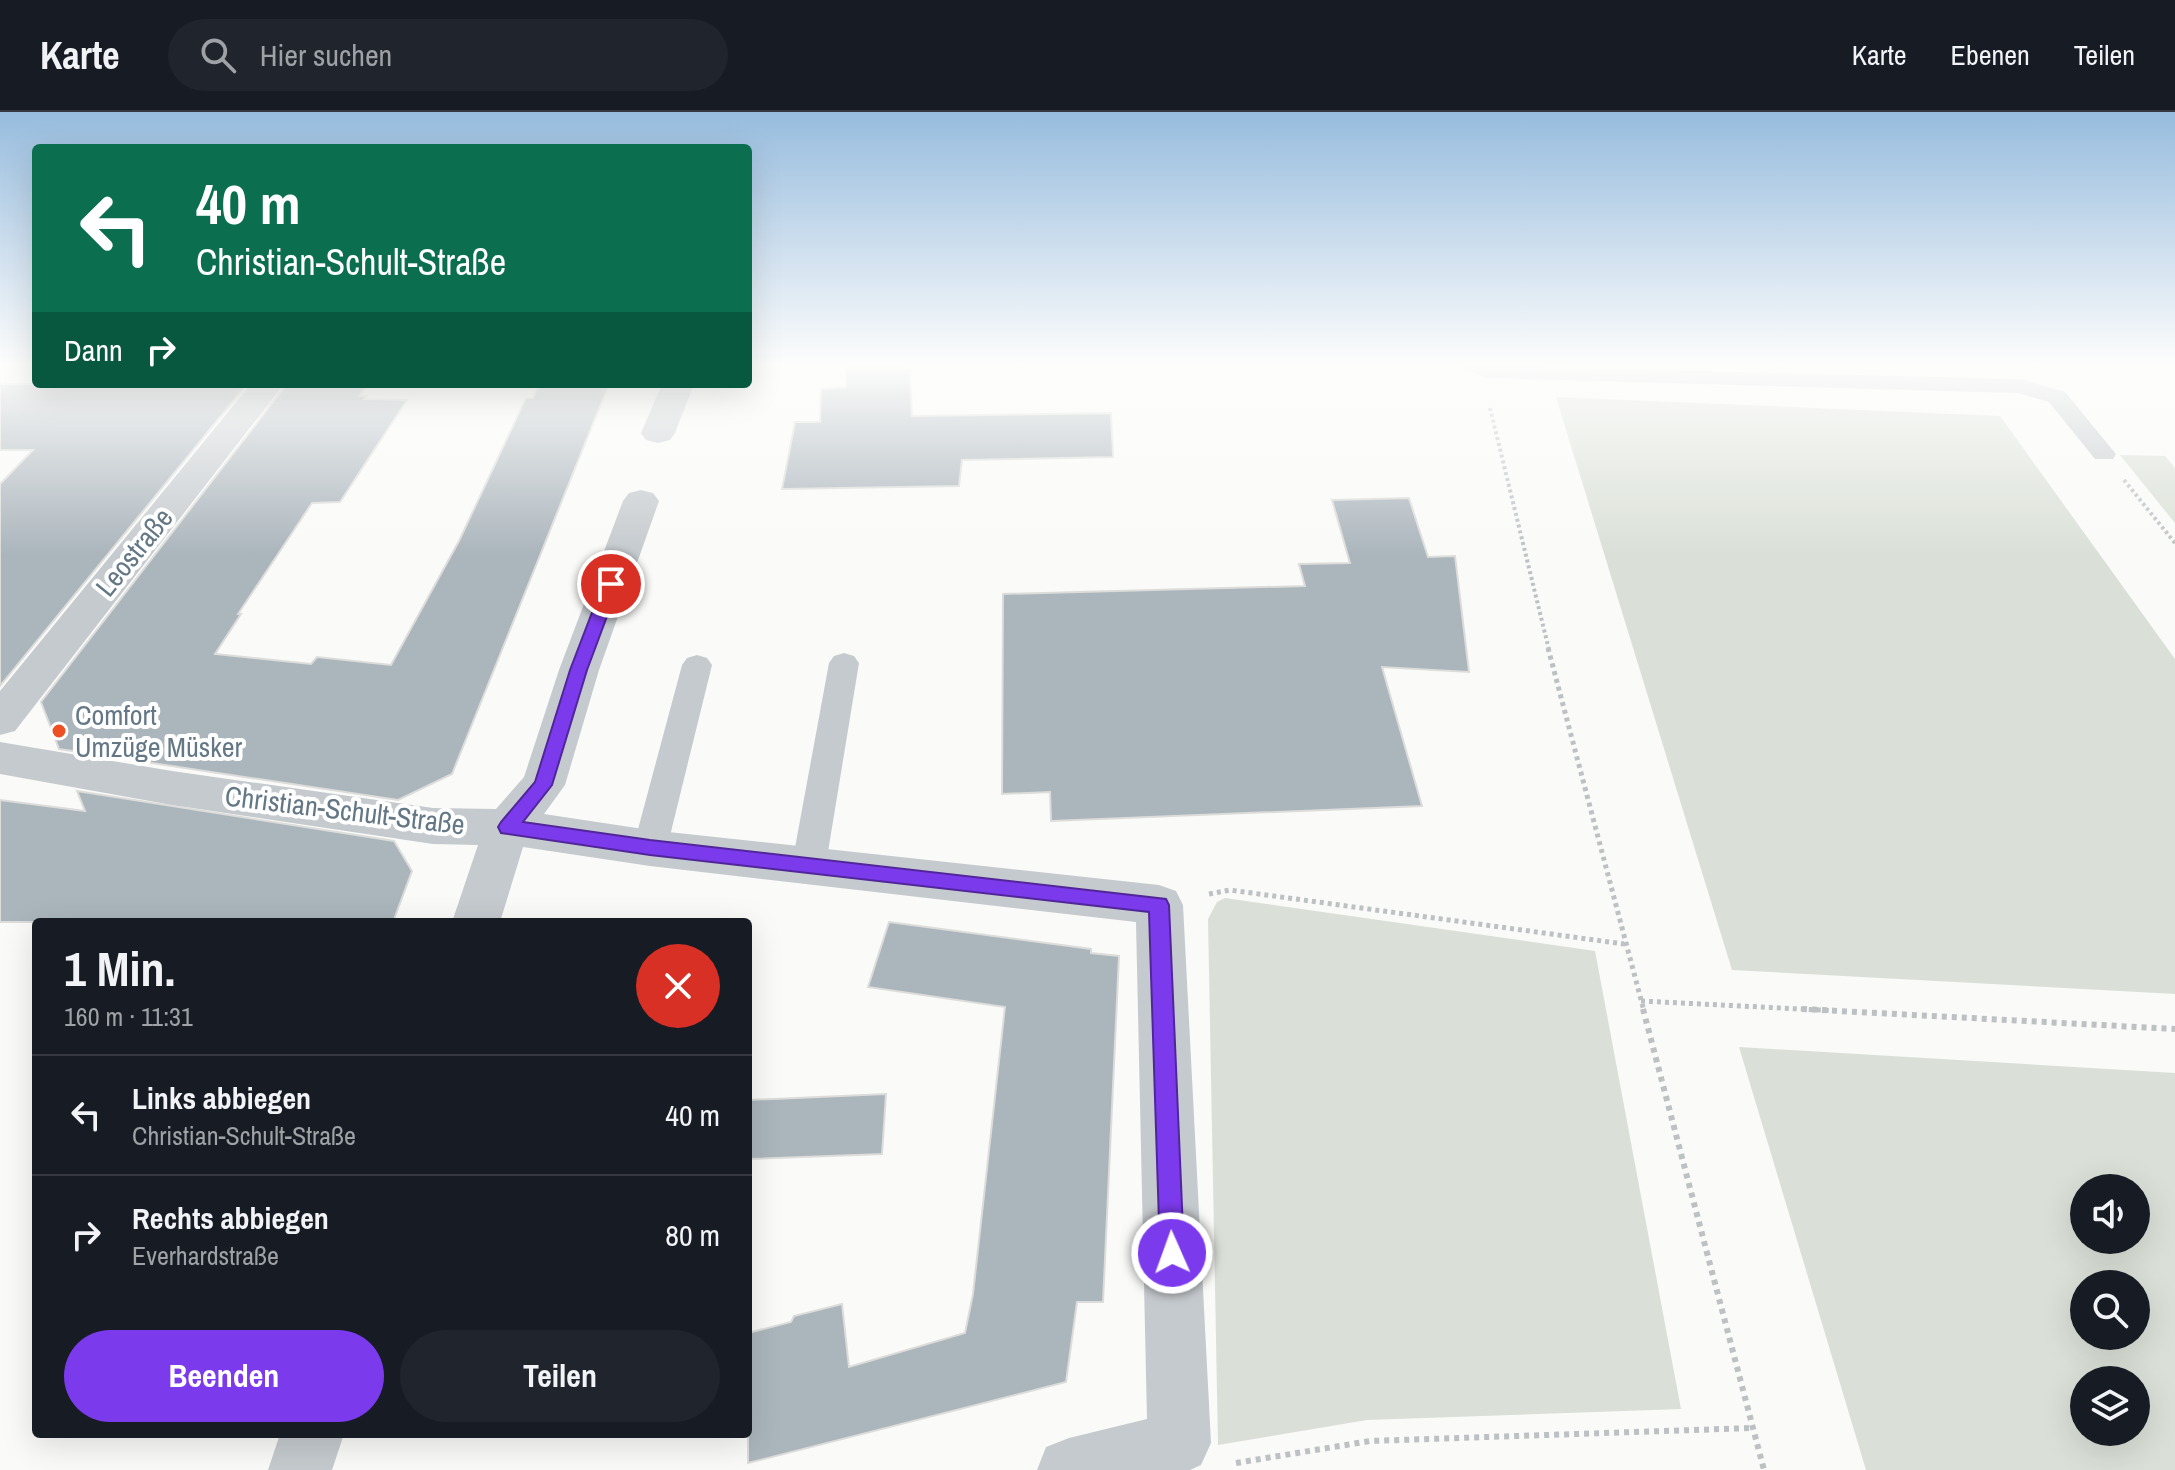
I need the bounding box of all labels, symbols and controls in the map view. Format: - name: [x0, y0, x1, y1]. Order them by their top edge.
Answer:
- search box: [168, 19, 728, 91]
- text: Karte: [40, 30, 120, 81]
- icon: search: [196, 33, 240, 77]
- text: Hier suchen: [260, 35, 392, 75]
- text: Karte: [1852, 36, 1907, 74]
- text: Ebenen: [1951, 36, 2030, 74]
- text: Teilen: [2074, 36, 2135, 74]
- text: 40 m: [196, 166, 301, 241]
- icon: left: [64, 176, 168, 280]
- text: Christian-Schult-Straße: [196, 238, 506, 286]
- icon: right: [139, 328, 183, 372]
- text: Dann: [64, 330, 123, 370]
- street label: Leostraße: [87, 500, 181, 604]
- pin: [577, 550, 645, 618]
- icon: arrive: [589, 562, 633, 606]
- place label: Comfort Umzüge Müsker: [75, 696, 242, 766]
- marker: Comfort Umzüge Müsker: [50, 722, 68, 740]
- street label: Christian-Schult-Straße: [223, 776, 467, 844]
- text: 1 Min.: [64, 936, 176, 1001]
- button: close: [636, 944, 720, 1028]
- text: 160 m · 11:31: [64, 999, 193, 1034]
- text: Links abbiegen: [132, 1078, 311, 1118]
- icon: left: [64, 1093, 108, 1137]
- text: 40 m: [665, 1095, 720, 1135]
- text: Christian-Schult-Straße: [132, 1118, 356, 1153]
- map controls: [2070, 1174, 2150, 1446]
- button: sound: [2070, 1174, 2150, 1254]
- text: Rechts abbiegen: [132, 1198, 329, 1238]
- position arrow: [1130, 1211, 1214, 1295]
- icon: right: [64, 1213, 108, 1257]
- text: 80 m: [665, 1215, 720, 1255]
- text: Everhardstraße: [132, 1238, 279, 1273]
- button: search: [2070, 1270, 2150, 1350]
- button: Beenden: [64, 1330, 384, 1422]
- button: Teilen: [400, 1330, 720, 1422]
- button: layers: [2070, 1366, 2150, 1446]

